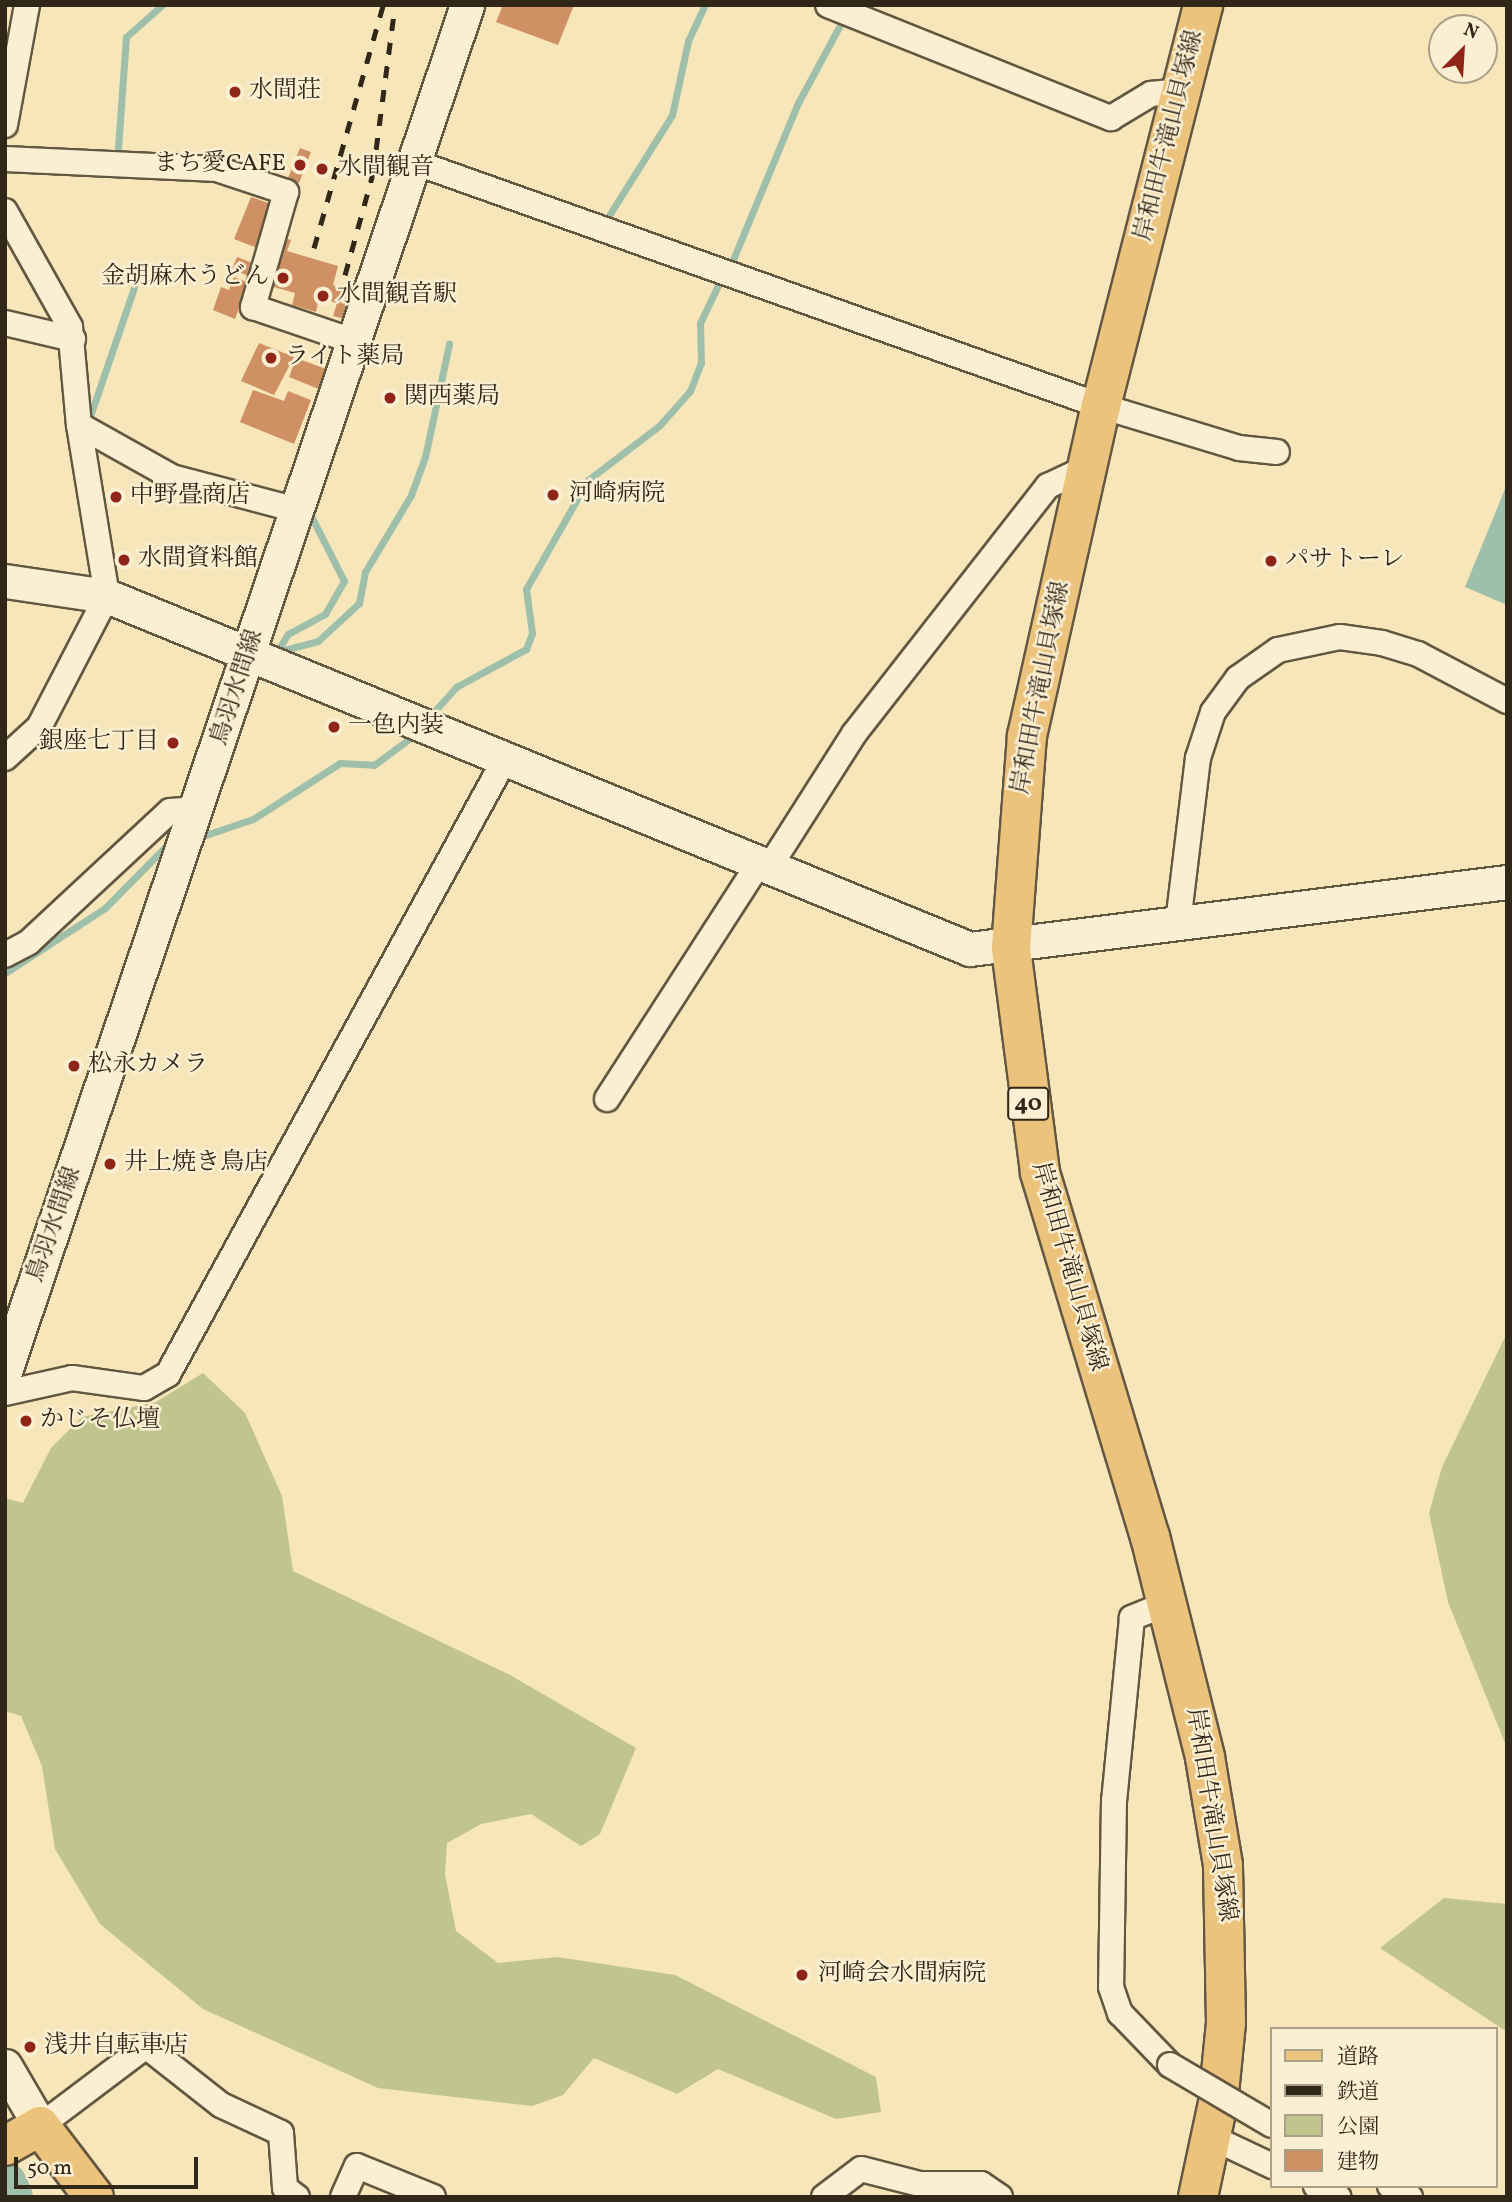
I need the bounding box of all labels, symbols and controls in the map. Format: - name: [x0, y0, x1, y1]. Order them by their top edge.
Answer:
- north arrow: [1428, 14, 1498, 84]
- text: N: [1459, 17, 1482, 46]
- street label: 岸和田牛滝山貝塚線: [1130, 28, 1210, 244]
- place label: 水間荘: [249, 78, 321, 106]
- marker: 水間荘: [227, 84, 243, 100]
- place label: まち愛CAFE: [154, 151, 286, 179]
- place label: 水間観音: [338, 155, 434, 183]
- marker: まち愛CAFE: [292, 157, 308, 173]
- marker: 水間観音: [312, 159, 332, 179]
- place label: 金胡麻木うどん: [101, 264, 269, 292]
- marker: 金胡麻木うどん: [275, 270, 291, 286]
- place label: 水間観音駅: [337, 282, 457, 310]
- marker: 水間観音駅: [315, 288, 331, 304]
- place label: ライト薬局: [285, 344, 405, 372]
- marker: ライト薬局: [263, 350, 279, 366]
- place label: 関西薬局: [404, 384, 500, 412]
- marker: 関西薬局: [382, 390, 398, 406]
- place label: 河崎病院: [569, 481, 665, 509]
- place label: 中野畳商店: [130, 483, 250, 511]
- marker: 河崎病院: [543, 485, 563, 505]
- marker: 中野畳商店: [108, 489, 124, 505]
- place label: 水間資料館: [138, 546, 258, 574]
- place label: パサトーレ: [1285, 547, 1405, 575]
- marker: 水間資料館: [116, 552, 132, 568]
- marker: パサトーレ: [1263, 553, 1279, 569]
- street label: 岸和田牛滝山貝塚線: [1007, 579, 1077, 797]
- street label: 鳥羽水間線: [206, 626, 270, 750]
- place label: 一色内装: [348, 713, 444, 741]
- marker: 一色内装: [326, 719, 342, 735]
- place label: 銀座七丁目: [39, 729, 159, 757]
- marker: 銀座七丁目: [165, 735, 181, 751]
- place label: 松永カメラ: [88, 1052, 208, 1080]
- marker: 松永カメラ: [66, 1058, 82, 1074]
- road number: 40: [1007, 1084, 1049, 1124]
- place label: 井上焼き鳥店: [124, 1150, 268, 1178]
- marker: 井上焼き鳥店: [102, 1156, 118, 1172]
- street label: 岸和田牛滝山貝塚線: [1024, 1159, 1112, 1375]
- street label: 鳥羽水間線: [22, 1164, 88, 1286]
- place label: かじそ仏壇: [40, 1407, 160, 1435]
- marker: かじそ仏壇: [18, 1413, 34, 1429]
- street label: 岸和田牛滝山貝塚線: [1179, 1706, 1241, 1924]
- place label: 河崎会水間病院: [818, 1961, 986, 1989]
- marker: 河崎会水間病院: [792, 1965, 812, 1985]
- legend: [1270, 2027, 1498, 2188]
- place label: 浅井自転車店: [44, 2033, 188, 2061]
- marker: 浅井自転車店: [22, 2039, 38, 2055]
- text: 道路: [1337, 2043, 1379, 2072]
- text: 鉄道: [1337, 2078, 1379, 2107]
- text: 公園: [1337, 2113, 1379, 2142]
- scale bar: [18, 2142, 201, 2186]
- text: 建物: [1337, 2148, 1379, 2177]
- text: 50 m: [27, 2154, 72, 2183]

